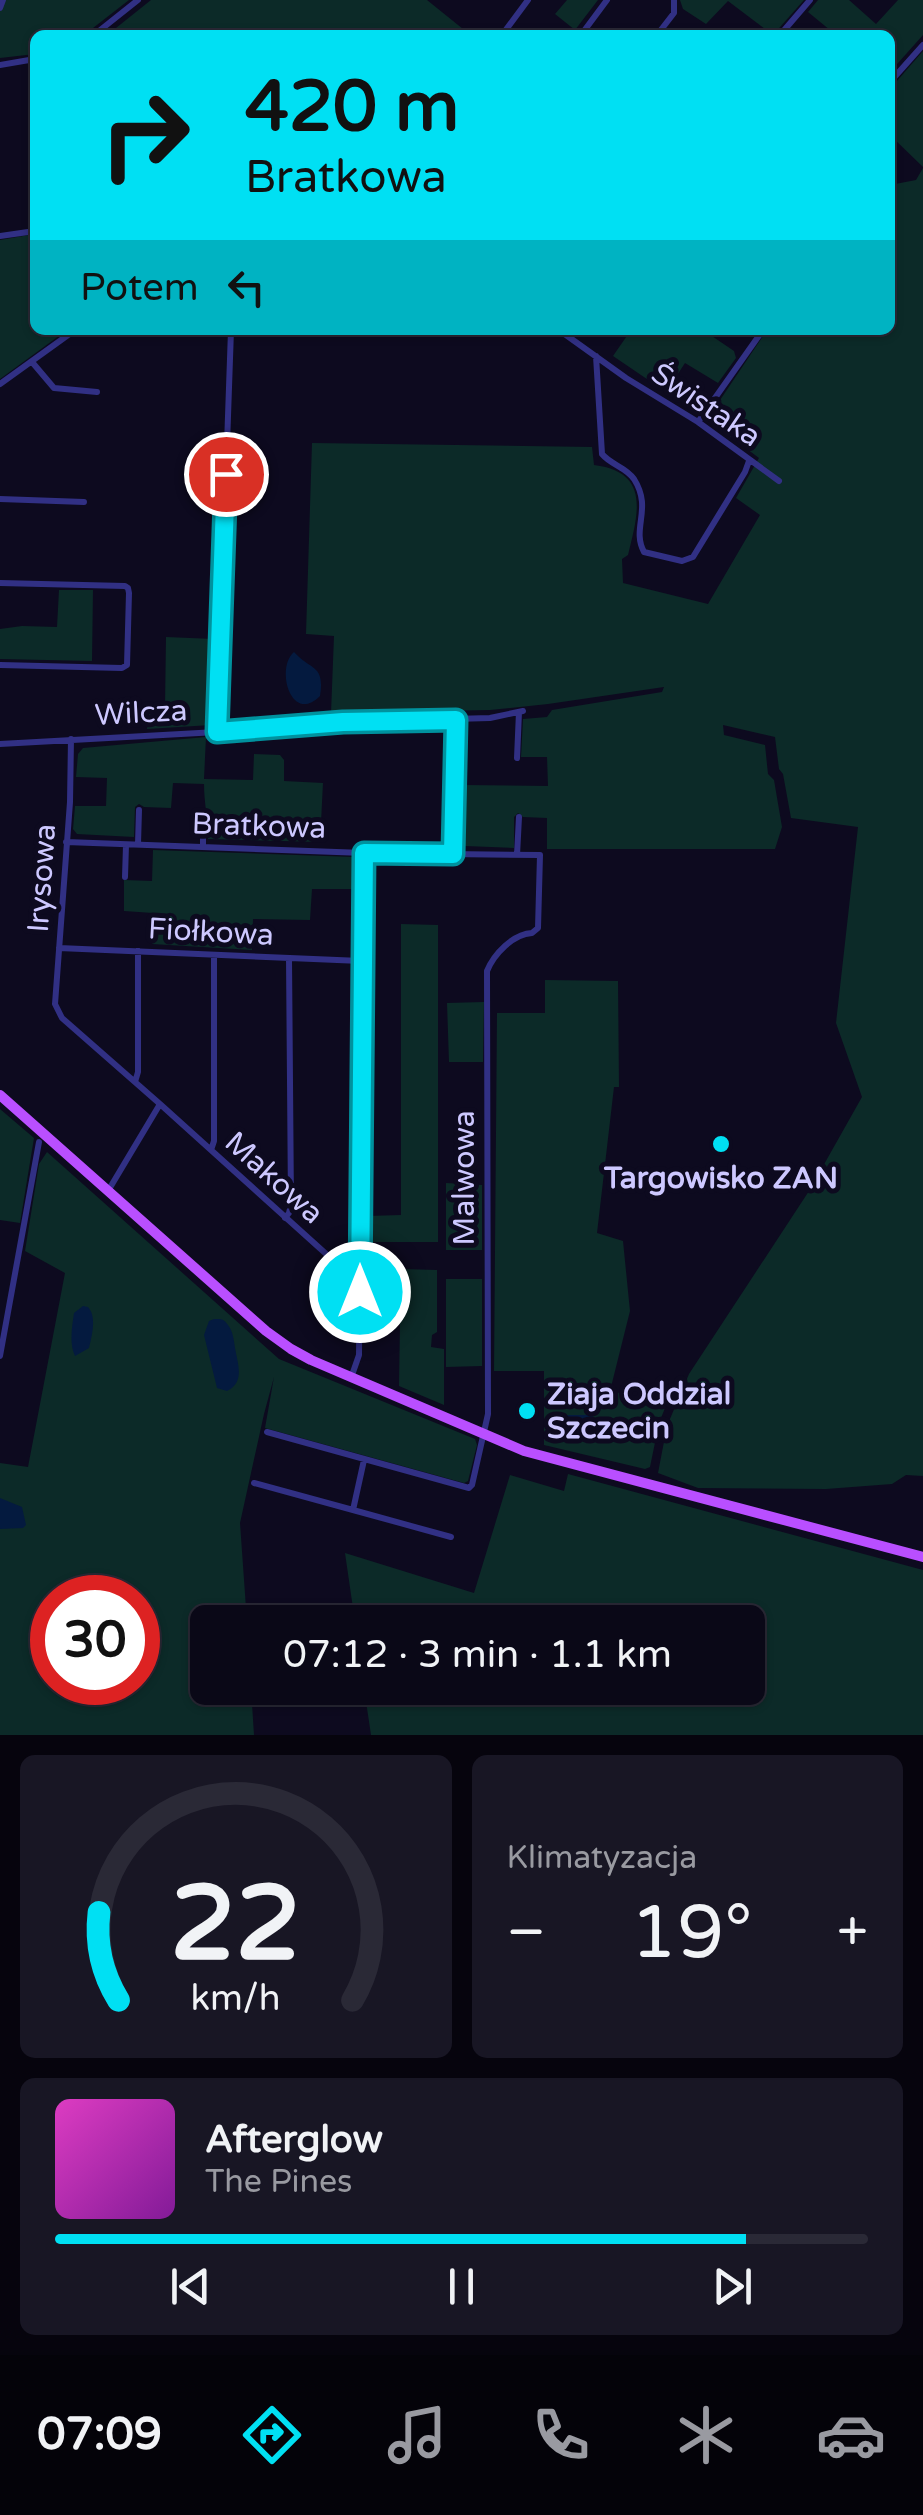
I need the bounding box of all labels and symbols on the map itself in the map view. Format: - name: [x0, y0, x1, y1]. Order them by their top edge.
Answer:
- street label: Świstaka: [644, 355, 768, 455]
- pin: [184, 432, 269, 517]
- street label: Wilcza: [94, 692, 188, 734]
- street label: Bratkowa: [191, 805, 327, 847]
- street label: Irysowa: [20, 822, 64, 934]
- street label: Fiołkowa: [147, 910, 275, 954]
- street label: Malwowa: [446, 1110, 483, 1246]
- street label: Makowa: [217, 1124, 331, 1232]
- marker: Targowisko ZAN: [710, 1133, 732, 1155]
- place label: Targowisko ZAN: [603, 1160, 838, 1197]
- position arrow: [308, 1240, 412, 1344]
- place label: Ziaja Oddzial Szczecin: [547, 1376, 731, 1447]
- marker: Ziaja Oddzial Szczecin: [516, 1400, 538, 1422]
- speed limit sign: 30: [30, 1575, 160, 1705]

